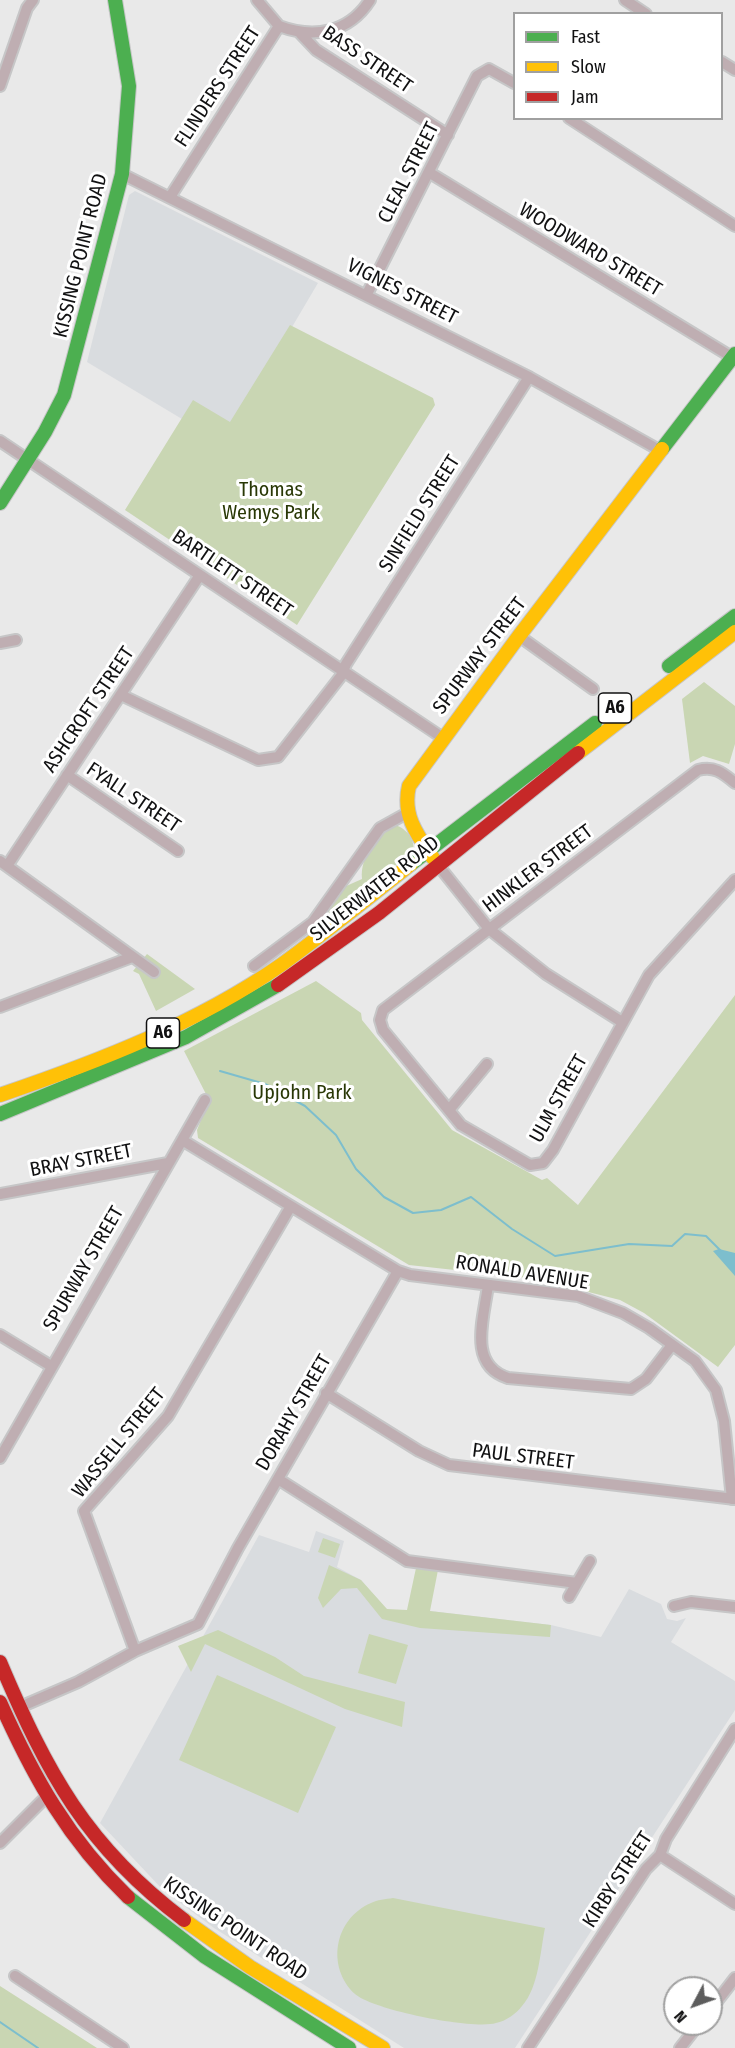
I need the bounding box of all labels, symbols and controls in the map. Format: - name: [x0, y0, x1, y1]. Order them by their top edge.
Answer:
- legend: [513, 12, 723, 120]
- street label: BASS STREET: [317, 21, 417, 99]
- street label: FLINDERS STREET: [170, 22, 266, 152]
- text: Fast: [571, 26, 600, 48]
- text: Slow: [571, 56, 606, 78]
- text: Jam: [571, 86, 599, 108]
- street label: CLEAL STREET: [373, 118, 445, 228]
- street label: KISSING POINT ROAD: [49, 171, 113, 341]
- street label: WOODWARD STREET: [514, 198, 666, 302]
- street label: VIGNES STREET: [343, 254, 461, 330]
- street label: SINFIELD STREET: [374, 451, 466, 577]
- park label: Thomas Wemys Park: [222, 478, 320, 525]
- street label: BARTLETT STREET: [167, 525, 297, 623]
- street label: SPURWAY STREET: [428, 593, 532, 719]
- street label: ASHCROFT STREET: [38, 643, 140, 777]
- road number: A6: [598, 693, 632, 723]
- street label: FYALL STREET: [81, 758, 185, 838]
- street label: HINKLER STREET: [478, 820, 598, 918]
- street label: SILVERWATER ROAD: [306, 831, 444, 947]
- road number: A6: [146, 1018, 180, 1048]
- street label: ULM STREET: [525, 1051, 593, 1147]
- park label: Upjohn Park: [252, 1081, 352, 1105]
- street label: BRAY STREET: [28, 1139, 134, 1183]
- street label: SPURWAY STREET: [39, 1202, 129, 1336]
- street label: RONALD AVENUE: [454, 1251, 590, 1295]
- street label: DORAHY STREET: [251, 1351, 337, 1475]
- street label: WASSELL STREET: [67, 1383, 171, 1503]
- street label: PAUL STREET: [471, 1439, 575, 1475]
- street label: KIRBY STREET: [578, 1828, 658, 1932]
- street label: KISSING POINT ROAD: [158, 1872, 312, 1986]
- north arrow: [663, 1976, 723, 2036]
- text: N: [670, 2007, 691, 2027]

